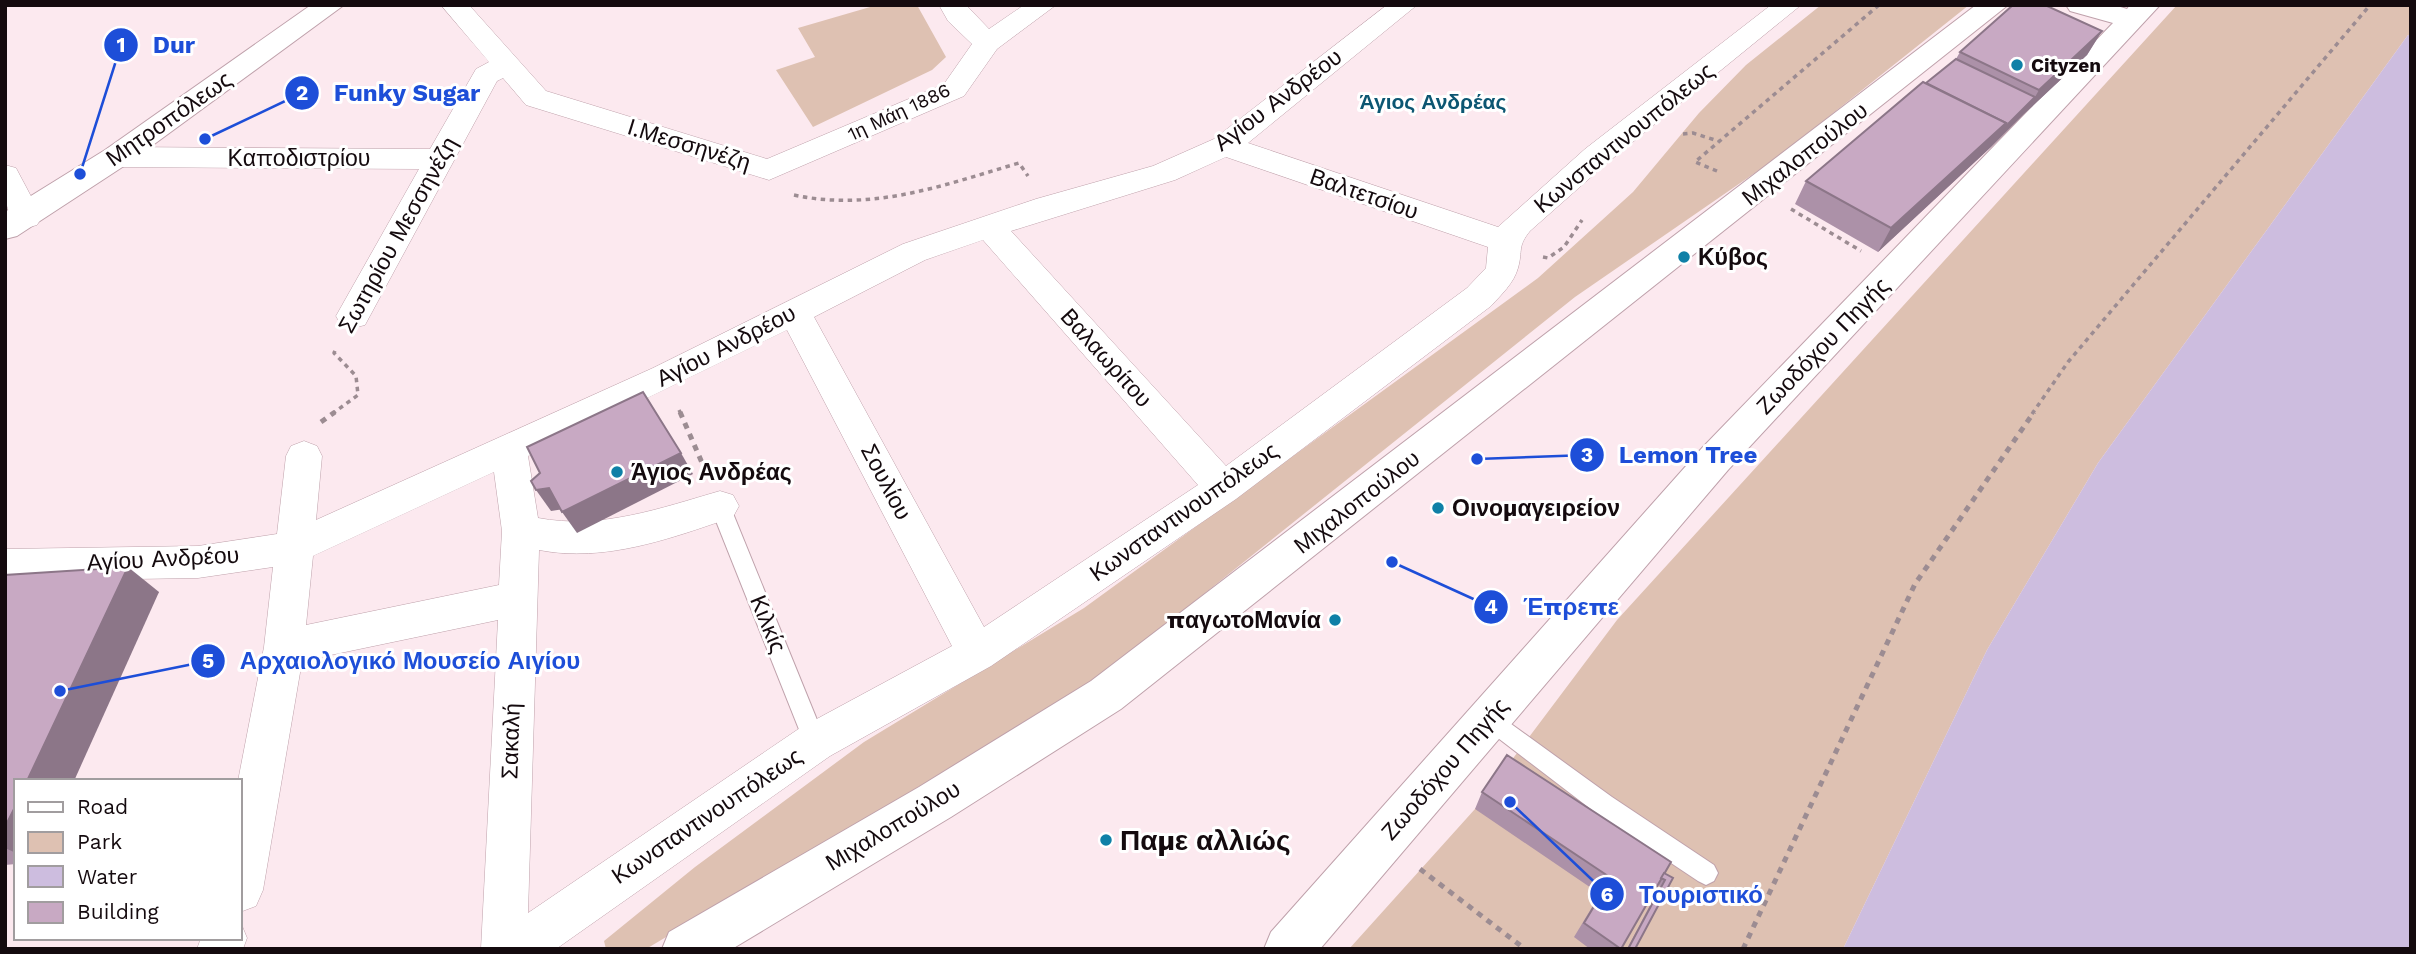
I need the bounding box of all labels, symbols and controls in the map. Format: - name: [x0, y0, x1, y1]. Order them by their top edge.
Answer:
- callout: Dur: [104, 23, 209, 68]
- text: Dur: [153, 31, 196, 59]
- text: 1: [116, 32, 126, 57]
- street label: Αγίου Ανδρέου: [1209, 43, 1347, 157]
- place label: Cityzen: [2031, 54, 2101, 77]
- street label: Κωνσταντινουπόλεως: [1529, 57, 1719, 219]
- marker: Cityzen: [2009, 57, 2025, 73]
- street label: Μητροπόλεως: [101, 66, 237, 172]
- callout: Funky Sugar: [284, 70, 495, 115]
- street label: 1η Μάη 1886: [844, 78, 954, 146]
- text: Funky Sugar: [334, 79, 481, 107]
- text: 2: [296, 80, 308, 105]
- district label: Άγιος Ανδρέας: [1360, 89, 1506, 114]
- street label: Μιχαλοπούλου: [1737, 97, 1873, 211]
- street label: Ι.Μεσσηνέζη: [624, 113, 754, 177]
- street label: Σωτηρίου Μεσσηνέζη: [333, 132, 463, 338]
- street label: Καποδιστρίου: [228, 145, 370, 172]
- street label: Βαλτετσίου: [1306, 163, 1422, 225]
- place label: Κύβος: [1698, 244, 1768, 271]
- marker: Κύβος: [1676, 249, 1692, 265]
- street label: Ζωοδόχου Πηγής: [1751, 272, 1895, 420]
- street label: Αγίου Ανδρέου: [652, 299, 800, 393]
- street label: Βαλαωρίτου: [1055, 303, 1157, 413]
- callout: Lemon Tree: [1569, 432, 1771, 477]
- street label: Κωνσταντινουπόλεως: [1085, 437, 1283, 587]
- street label: Σουλίου: [855, 440, 917, 524]
- text: Lemon Tree: [1619, 441, 1757, 469]
- text: 3: [1581, 442, 1593, 467]
- street label: Μιχαλοπούλου: [1289, 445, 1425, 559]
- place label: Άγιος Ανδρέας: [631, 459, 792, 486]
- marker: Άγιος Ανδρέας: [609, 464, 625, 480]
- place label: Οινομαγειρείον: [1452, 495, 1620, 522]
- marker: Οινομαγειρείον: [1430, 500, 1446, 516]
- street label: Αγίου Ανδρέου: [86, 542, 240, 576]
- callout: Έπρεπε: [1474, 584, 1633, 629]
- street label: Κιλκίς: [744, 591, 792, 657]
- text: Έπρεπε: [1523, 593, 1619, 621]
- text: 4: [1484, 594, 1498, 619]
- place label: παγωτοΜανία: [1167, 607, 1321, 634]
- marker: παγωτοΜανία: [1327, 612, 1343, 628]
- callout: Αρχαιολογικό Μουσείο Αιγίου: [191, 638, 594, 683]
- text: Αρχαιολογικό Μουσείο Αιγίου: [240, 647, 580, 675]
- text: 5: [202, 648, 214, 673]
- street label: Ζωοδόχου Πηγής: [1376, 693, 1514, 845]
- street label: Σακαλή: [496, 702, 526, 780]
- street label: Κωνσταντινουπόλεως: [607, 742, 807, 890]
- street label: Μιχαλοπούλου: [821, 775, 965, 877]
- legend: [14, 779, 242, 940]
- text: Road: [77, 794, 128, 819]
- place label: Παμε αλλιώς: [1120, 824, 1290, 857]
- text: Park: [77, 829, 122, 854]
- marker: Παμε αλλιώς: [1098, 832, 1114, 848]
- text: Water: [77, 864, 138, 889]
- callout: Τουριστικό: [1590, 872, 1777, 917]
- text: Τουριστικό: [1639, 881, 1763, 909]
- text: 6: [1601, 882, 1614, 907]
- text: Building: [77, 899, 159, 924]

